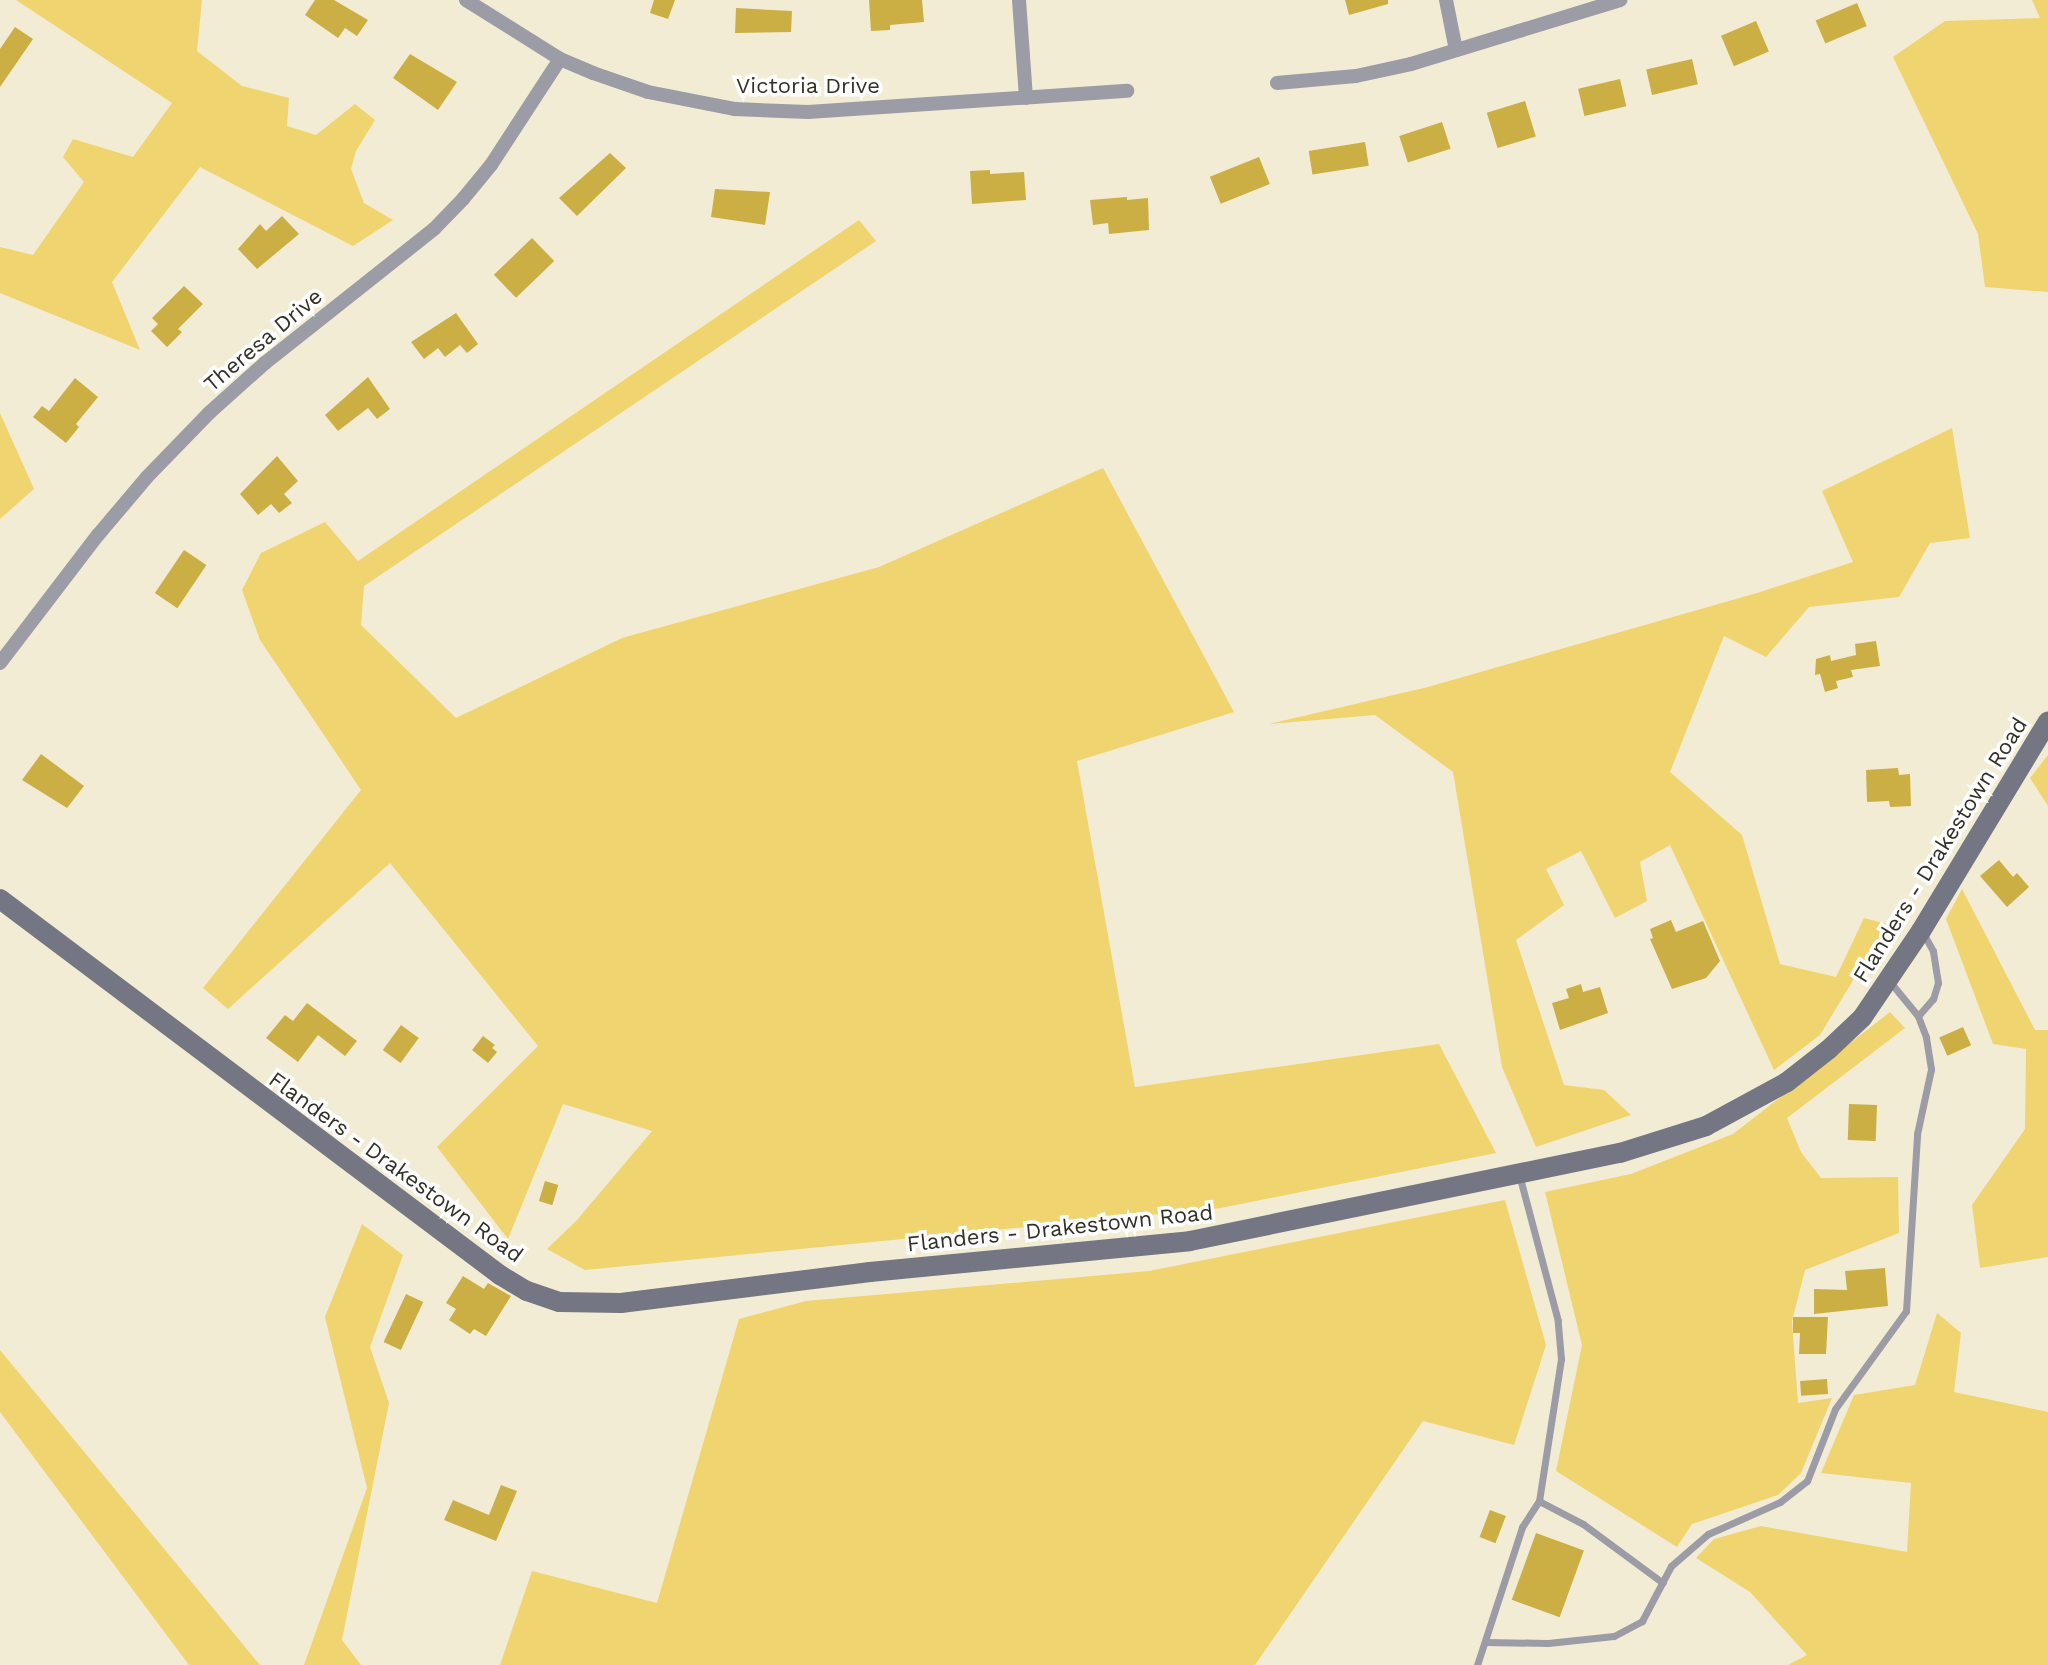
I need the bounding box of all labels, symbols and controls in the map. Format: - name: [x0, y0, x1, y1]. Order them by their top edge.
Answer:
- street label: Victoria Drive: [736, 73, 880, 99]
- street label: Theresa Drive: [198, 283, 328, 397]
- street label: Flanders - Drakestown Road: [1847, 713, 2033, 987]
- street label: Flanders - Drakestown Road: [264, 1066, 528, 1268]
- street label: Flanders - Drakestown Road: [906, 1199, 1214, 1257]

